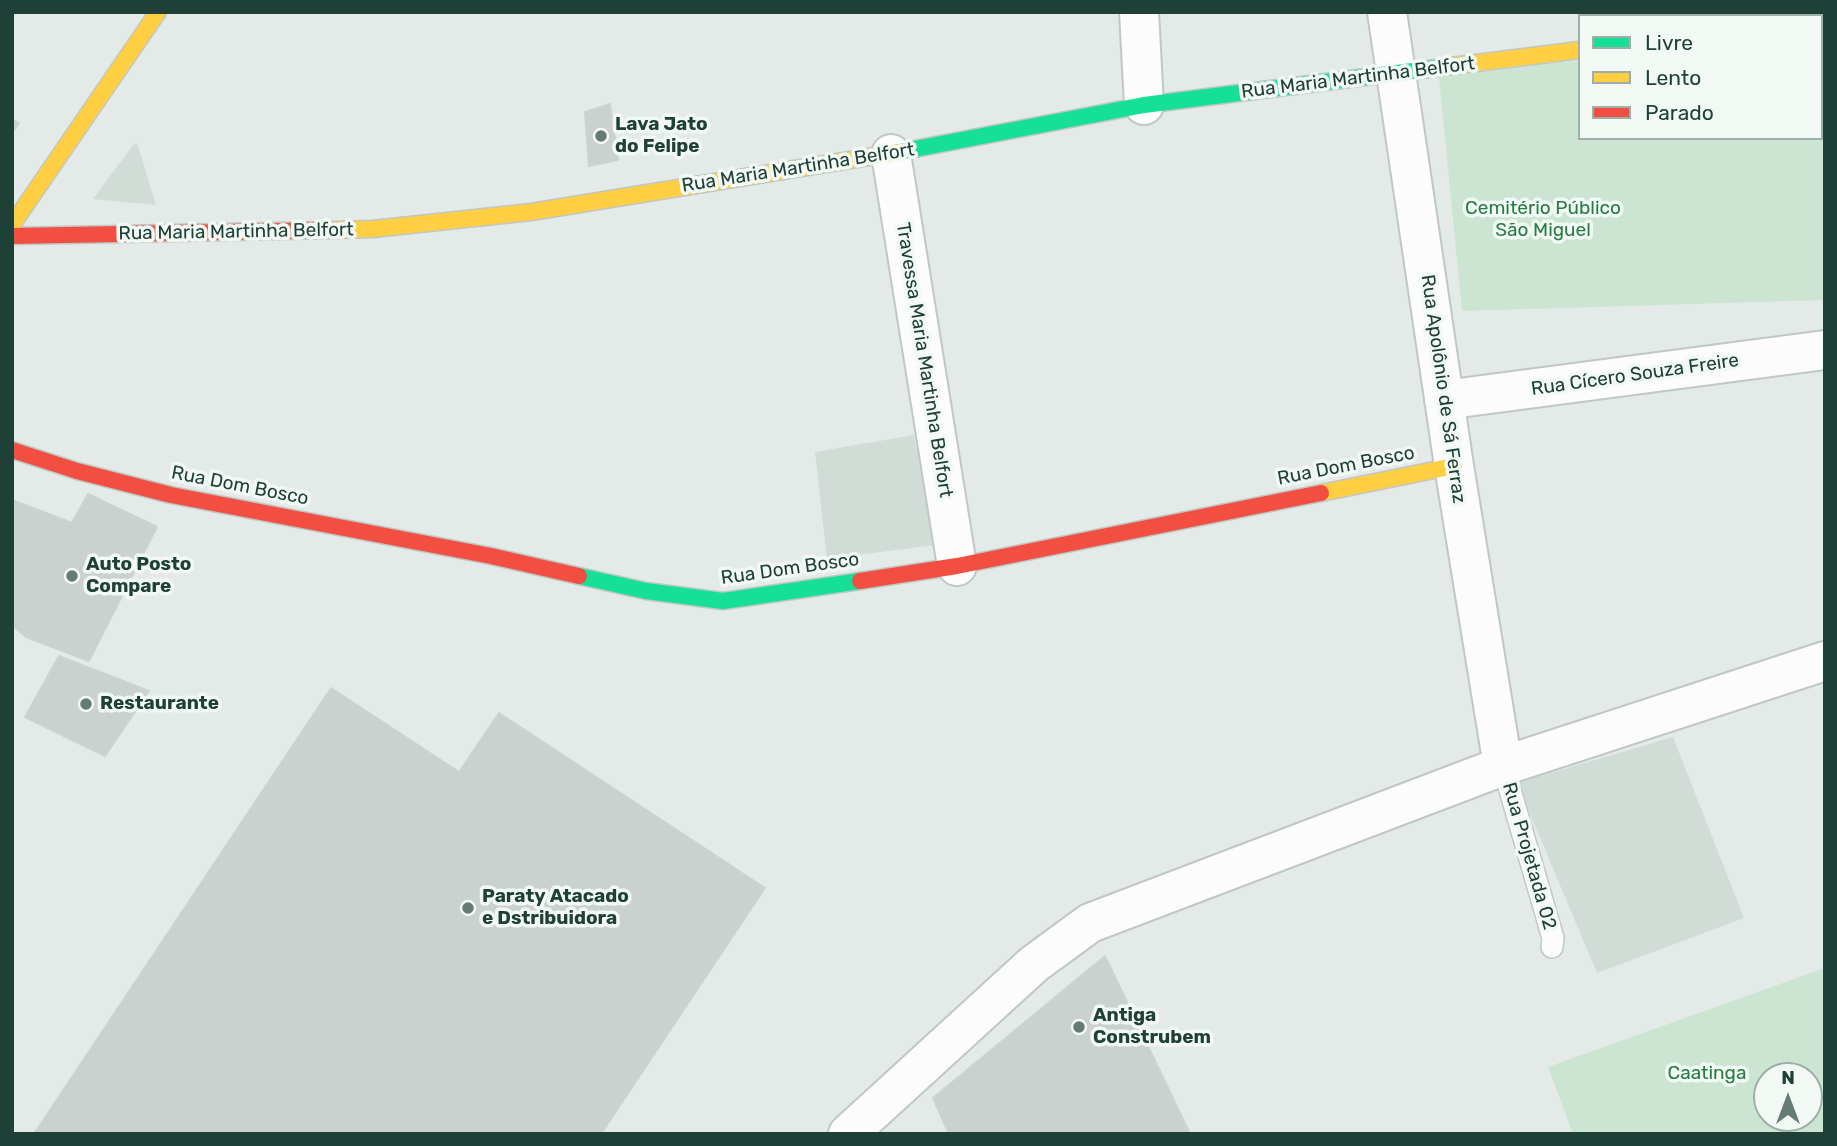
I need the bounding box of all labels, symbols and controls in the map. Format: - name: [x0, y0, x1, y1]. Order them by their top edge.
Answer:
- legend: [1578, 14, 1823, 140]
- text: Livre: [1645, 30, 1693, 55]
- street label: Rua Maria Martinha Belfort: [1240, 52, 1476, 104]
- text: Lento: [1645, 65, 1701, 90]
- text: Parado: [1645, 100, 1714, 125]
- place label: Lava Jato do Felipe: [615, 114, 708, 158]
- marker: Lava Jato do Felipe: [593, 128, 609, 144]
- street label: Rua Maria Martinha Belfort: [680, 138, 916, 198]
- park label: Cemitério Público São Miguel: [1465, 198, 1621, 242]
- street label: Rua Maria Martinha Belfort: [118, 219, 354, 245]
- street label: Travessa Maria Martinha Belfort: [891, 221, 957, 499]
- street label: Rua Apolônio de Sá Ferraz: [1416, 273, 1470, 505]
- street label: Rua Cícero Souza Freire: [1530, 349, 1740, 401]
- street label: Rua Dom Bosco: [1275, 442, 1417, 490]
- street label: Rua Dom Bosco: [169, 462, 311, 510]
- street label: Rua Dom Bosco: [719, 548, 861, 590]
- place label: Auto Posto Compare: [86, 554, 191, 598]
- marker: Auto Posto Compare: [64, 568, 80, 584]
- place label: Restaurante: [100, 693, 219, 715]
- marker: Restaurante: [78, 696, 94, 712]
- street label: Rua Projetada 02: [1497, 780, 1561, 932]
- place label: Paraty Atacado e Dstribuidora: [482, 886, 629, 930]
- marker: Paraty Atacado e Dstribuidora: [460, 900, 476, 916]
- place label: Antiga Construbem: [1093, 1005, 1211, 1049]
- marker: Antiga Construbem: [1071, 1019, 1087, 1035]
- north arrow: [1753, 1062, 1823, 1132]
- park label: Caatinga: [1668, 1063, 1746, 1085]
- text: N: [1781, 1066, 1795, 1089]

